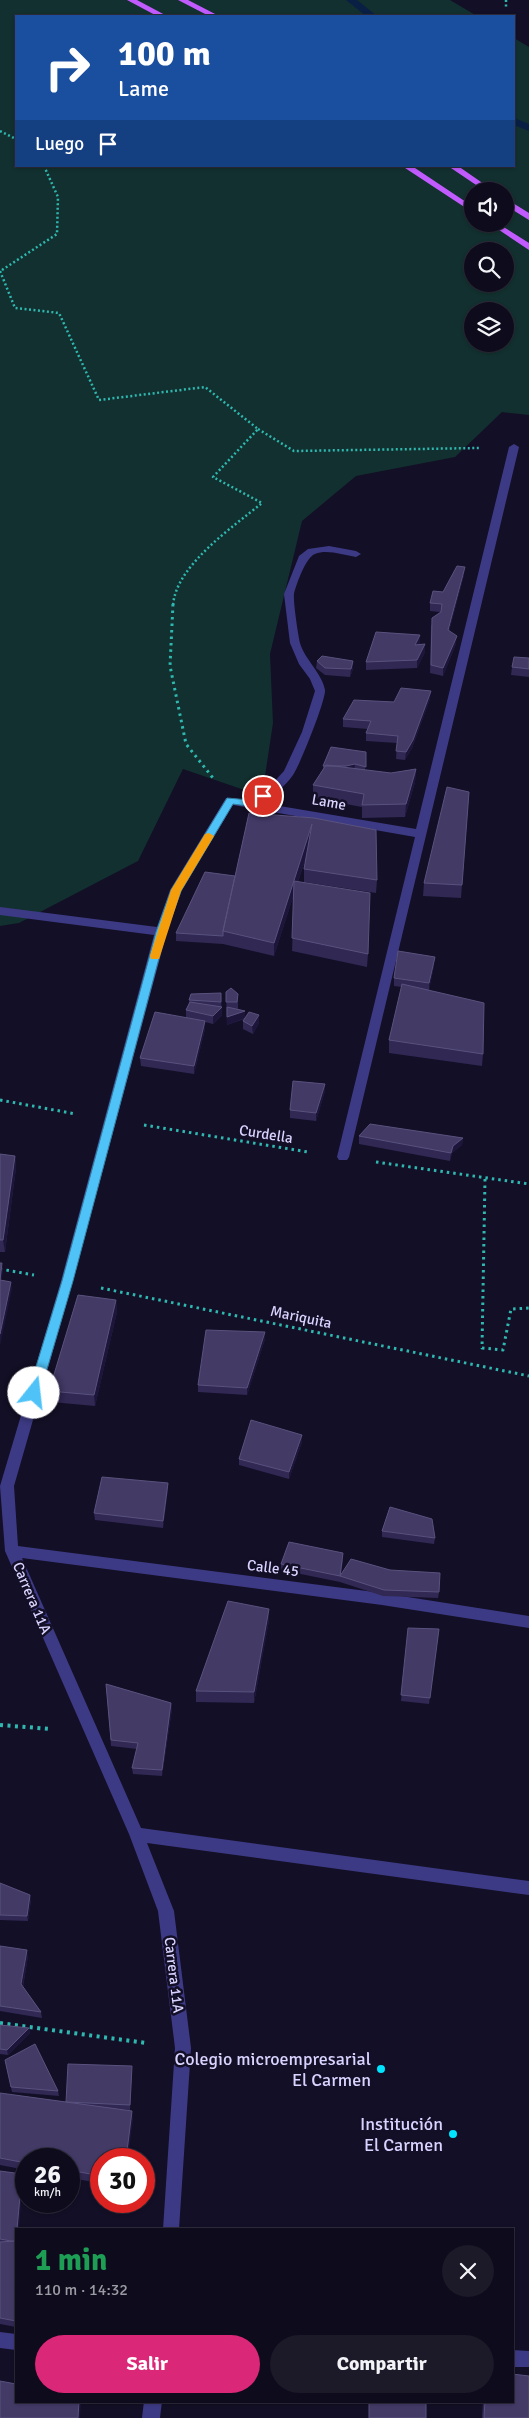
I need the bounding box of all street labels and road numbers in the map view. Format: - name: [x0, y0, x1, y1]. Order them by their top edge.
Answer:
- street label: Lame: [310, 790, 348, 814]
- street label: Curdella: [238, 1121, 294, 1147]
- street label: Mariquita: [269, 1302, 333, 1332]
- street label: Calle 45: [246, 1556, 300, 1580]
- street label: Carrera 11A: [9, 1559, 55, 1637]
- street label: Carrera 11A: [160, 1936, 188, 2014]

